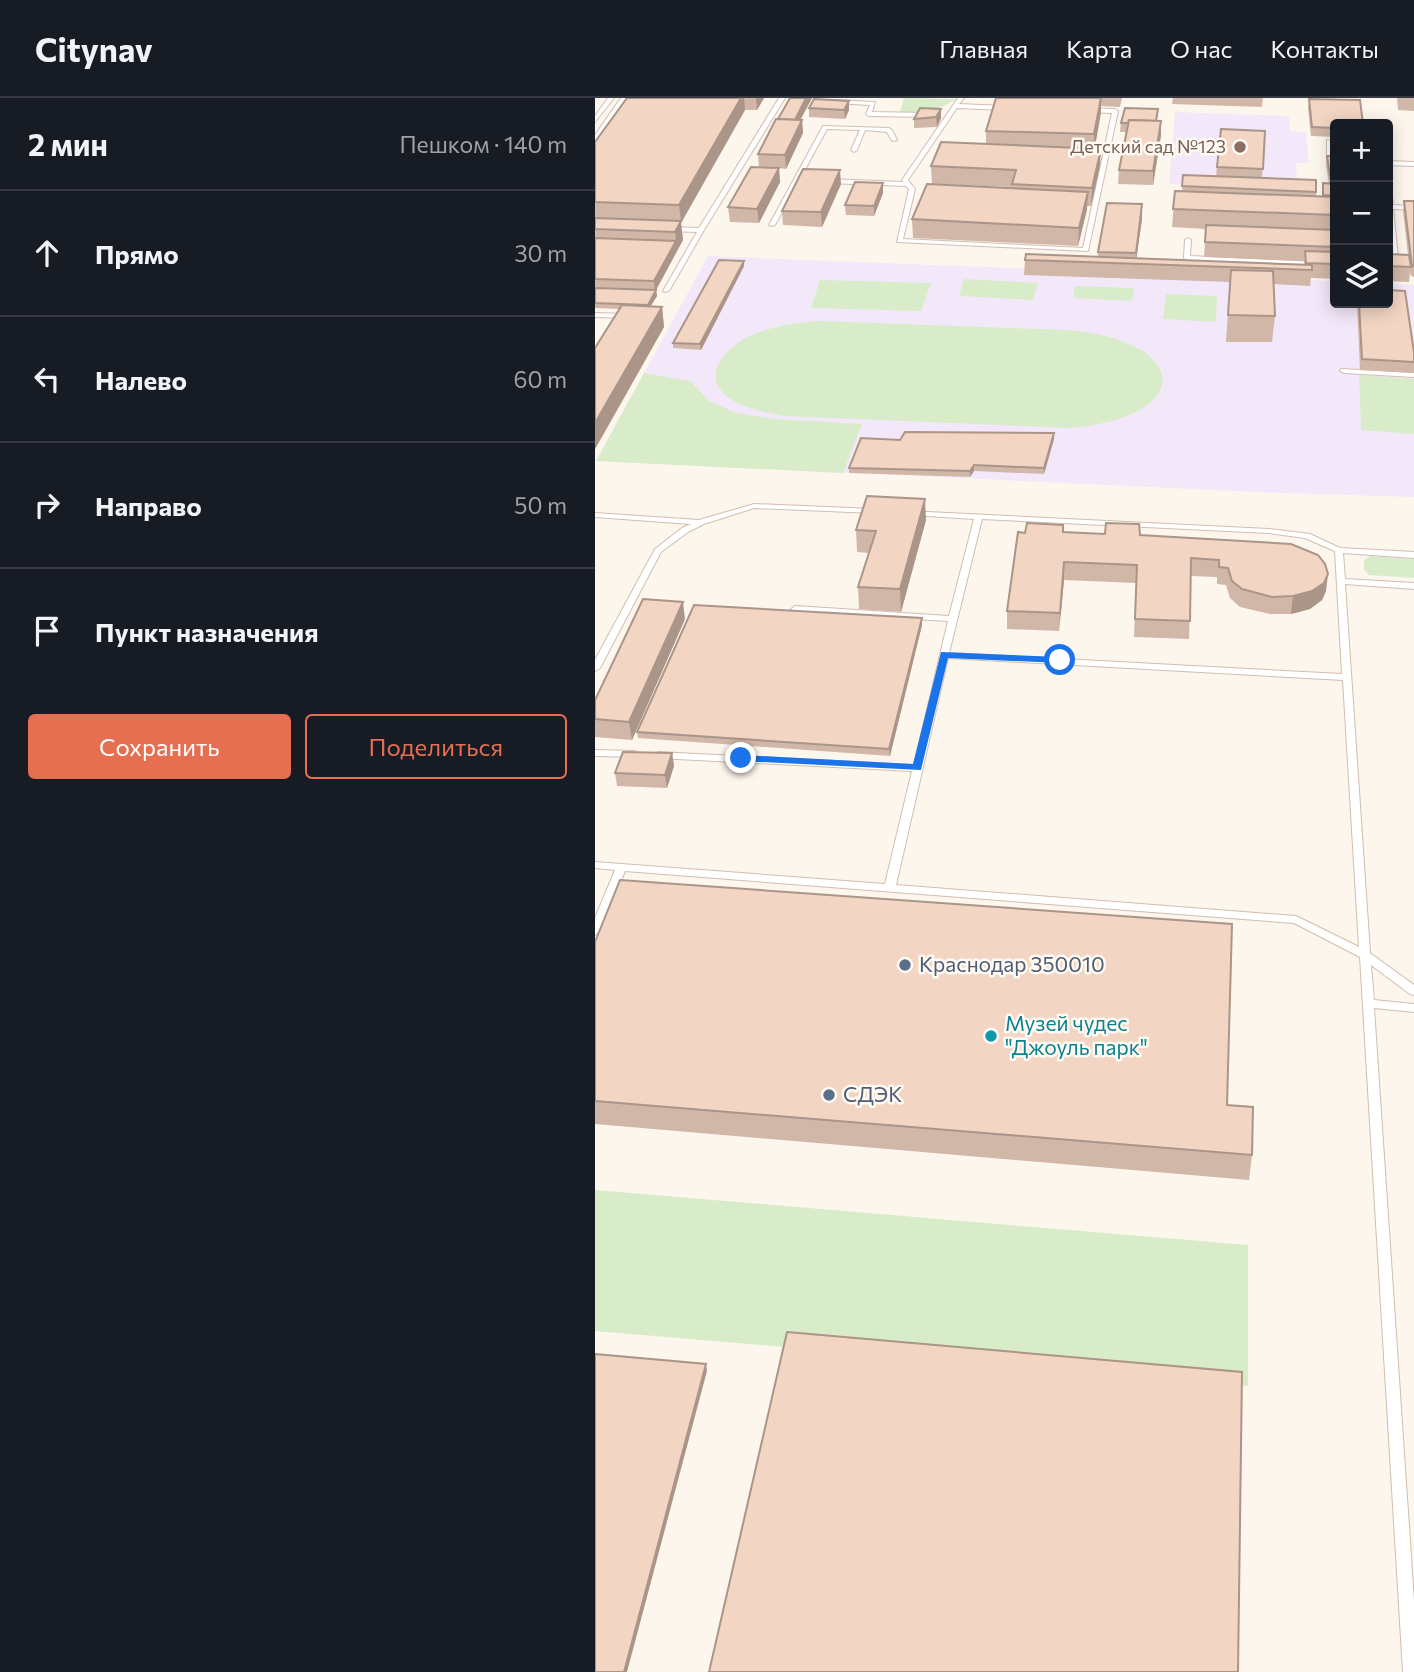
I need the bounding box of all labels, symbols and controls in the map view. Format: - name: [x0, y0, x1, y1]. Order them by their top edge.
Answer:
- text: Citynav: [35, 28, 153, 69]
- text: Главная: [939, 34, 1028, 63]
- text: Карта: [1066, 34, 1132, 63]
- text: О нас: [1170, 34, 1232, 63]
- text: Контакты: [1270, 34, 1379, 63]
- map controls: [1330, 119, 1393, 308]
- button: +: [1330, 119, 1393, 182]
- text: 2 мин: [28, 125, 108, 162]
- text: Пешком · 140 m: [399, 130, 567, 158]
- place label: Детский сад №123: [1070, 135, 1226, 157]
- marker: Детский сад №123: [1232, 139, 1248, 155]
- button: −: [1330, 182, 1393, 245]
- icon: ahead: [28, 234, 66, 272]
- text: Прямо: [95, 238, 179, 269]
- text: 30 m: [514, 239, 567, 267]
- button: layers: [1330, 245, 1393, 308]
- icon: left: [28, 360, 66, 398]
- text: Налево: [95, 364, 187, 395]
- text: 60 m: [514, 365, 567, 393]
- icon: right: [28, 486, 66, 524]
- text: Направо: [95, 490, 202, 521]
- text: 50 m: [514, 491, 567, 519]
- icon: arrive: [28, 612, 66, 650]
- text: Пункт назначения: [95, 616, 319, 647]
- route start: [1044, 644, 1075, 675]
- button: Сохранить: [28, 714, 291, 779]
- button: Поделиться: [305, 714, 567, 779]
- route end: [725, 742, 756, 773]
- place label: Краснодар 350010: [919, 951, 1105, 976]
- marker: Краснодар 350010: [897, 957, 913, 973]
- place label: Музей чудес "Джоуль парк": [1005, 1010, 1148, 1059]
- marker: Музей чудес "Джоуль парк": [983, 1028, 999, 1044]
- place label: СДЭК: [843, 1081, 902, 1106]
- marker: СДЭК: [821, 1087, 837, 1103]

